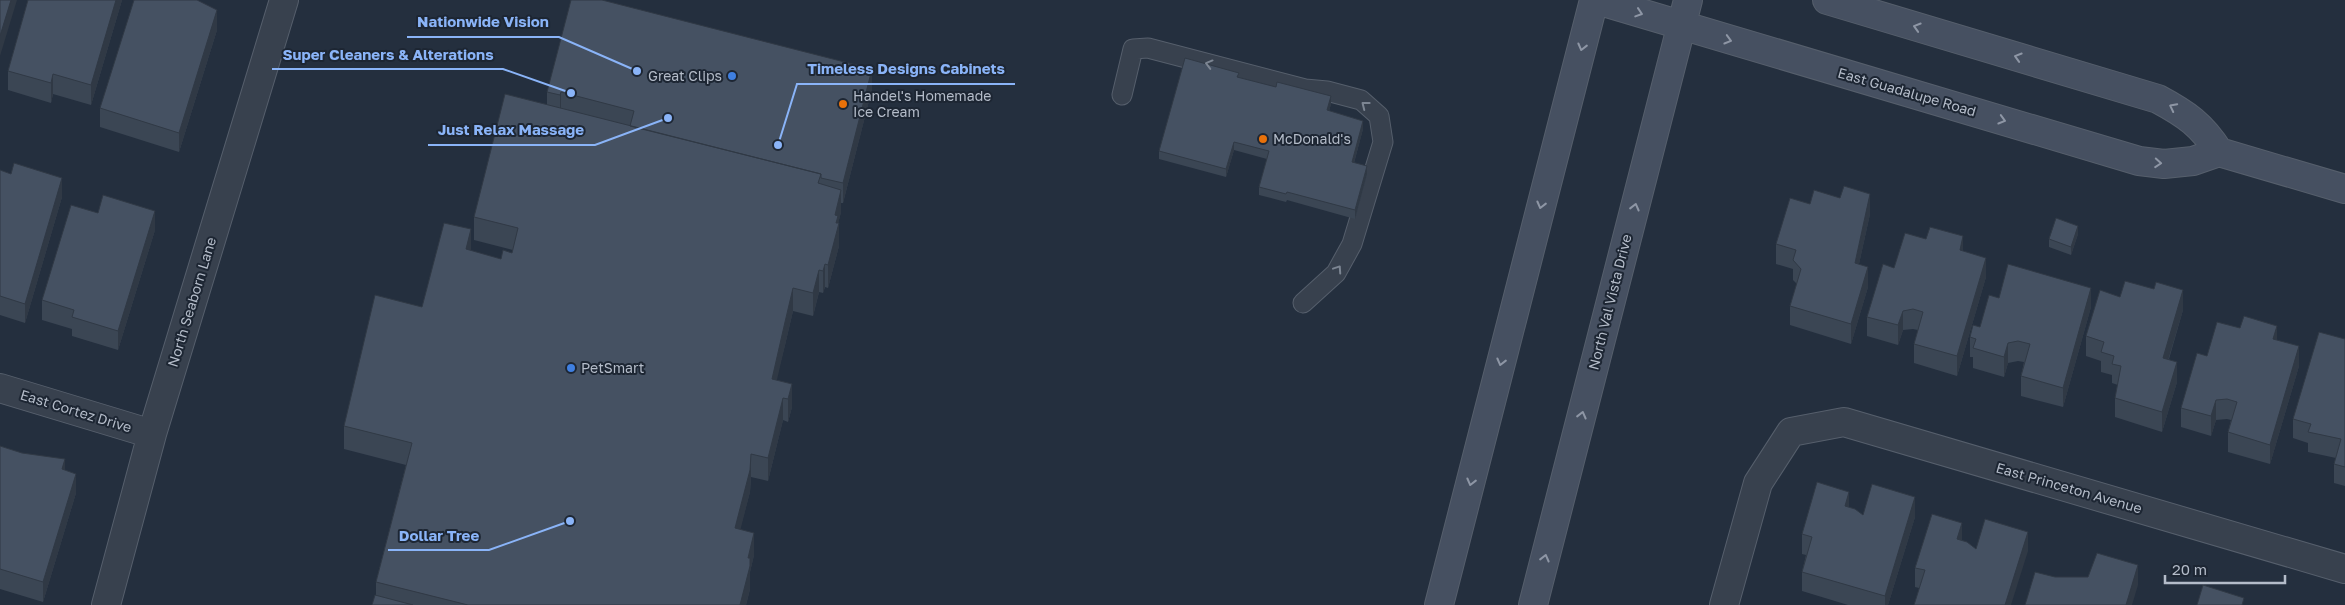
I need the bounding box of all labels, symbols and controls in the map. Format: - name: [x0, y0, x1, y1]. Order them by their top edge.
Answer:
- callout: Nationwide Vision: [407, 7, 559, 37]
- one-way arrow: [1635, 8, 1643, 18]
- text: Nationwide Vision: [417, 12, 549, 30]
- one-way arrow: [1913, 23, 1921, 33]
- one-way arrow: [1724, 34, 1733, 45]
- callout: Super Cleaners & Alterations: [272, 39, 503, 69]
- one-way arrow: [1577, 43, 1588, 52]
- text: Super Cleaners & Alterations: [282, 45, 494, 63]
- one-way arrow: [2014, 53, 2023, 63]
- callout: Timeless Designs Cabinets: [797, 54, 1015, 84]
- text: Timeless Designs Cabinets: [807, 59, 1005, 77]
- one-way arrow: [1205, 59, 1213, 70]
- street label: East Guadalupe Road: [1836, 64, 1978, 119]
- place label: Great Clips: [648, 67, 722, 84]
- marker: Great Clips: [726, 70, 738, 82]
- place label: Handel's Homemade Ice Cream: [853, 87, 991, 120]
- marker: Handel's Homemade Ice Cream: [837, 98, 849, 110]
- one-way arrow: [1362, 102, 1371, 110]
- one-way arrow: [2169, 103, 2178, 113]
- callout: Just Relax Massage: [428, 115, 595, 145]
- one-way arrow: [1997, 115, 2005, 125]
- text: Just Relax Massage: [438, 120, 584, 138]
- place label: McDonald's: [1273, 130, 1351, 147]
- marker: McDonald's: [1257, 133, 1269, 145]
- one-way arrow: [2155, 157, 2163, 168]
- one-way arrow: [1537, 200, 1547, 208]
- one-way arrow: [1629, 202, 1640, 211]
- street label: North Val Vista Drive: [1584, 232, 1635, 371]
- street label: North Seaborn Lane: [164, 235, 219, 369]
- one-way arrow: [1331, 265, 1341, 274]
- one-way arrow: [1496, 358, 1507, 367]
- place label: PetSmart: [581, 359, 644, 376]
- marker: PetSmart: [565, 362, 577, 374]
- street label: East Cortez Drive: [18, 386, 134, 436]
- one-way arrow: [1576, 411, 1586, 419]
- street label: East Princeton Avenue: [1994, 459, 2144, 517]
- one-way arrow: [1466, 477, 1476, 486]
- callout: Dollar Tree: [388, 520, 489, 550]
- text: Dollar Tree: [399, 526, 479, 544]
- scale bar: [2165, 552, 2285, 584]
- one-way arrow: [1539, 553, 1550, 562]
- text: 20 m: [2172, 560, 2207, 578]

